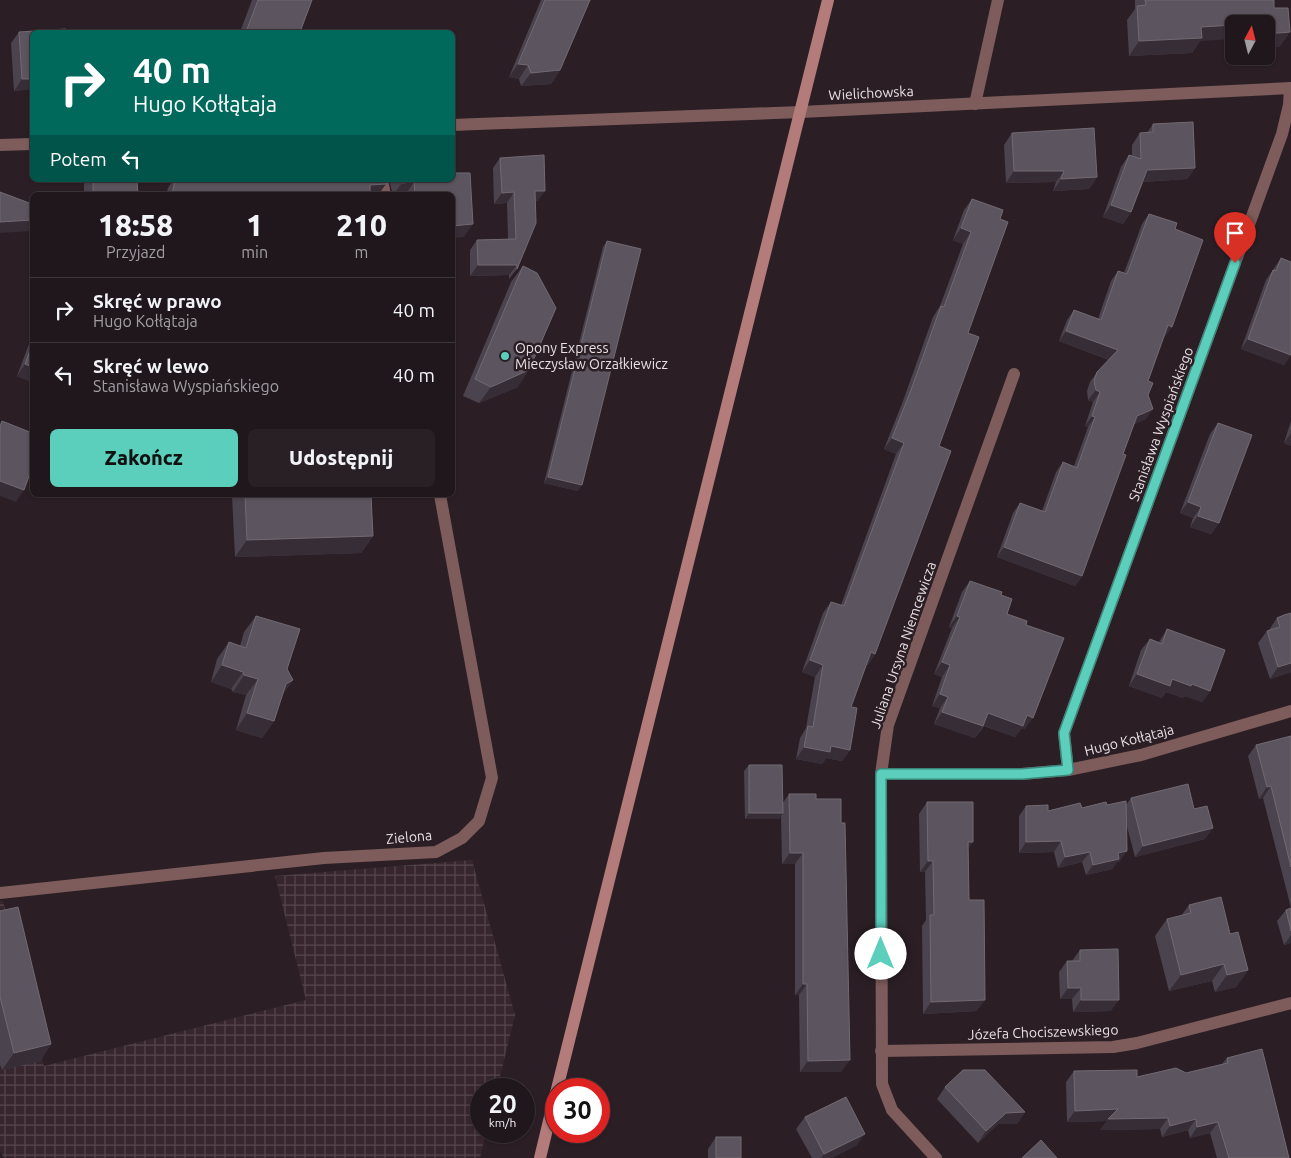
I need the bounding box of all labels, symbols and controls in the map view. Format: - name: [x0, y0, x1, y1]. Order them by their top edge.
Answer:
- north arrow: [1225, 15, 1275, 65]
- map controls: [1225, 15, 1275, 65]
- icon: right: [50, 50, 115, 115]
- text: 40 m: [133, 50, 211, 90]
- street label: Wielichowska: [828, 83, 914, 103]
- text: Hugo Kołłątaja: [133, 91, 277, 116]
- icon: left: [117, 145, 145, 173]
- text: Potem: [50, 148, 107, 170]
- text: 18:58: [98, 208, 173, 242]
- text: 1: [246, 208, 263, 242]
- text: 210: [336, 208, 387, 242]
- pin: [1214, 212, 1256, 263]
- icon: arrive: [1221, 219, 1249, 247]
- text: Przyjazd: [106, 243, 165, 261]
- text: min: [241, 243, 268, 261]
- text: m: [355, 243, 368, 261]
- text: Skręć w prawo: [93, 290, 222, 312]
- icon: right: [50, 296, 78, 324]
- text: 40 m: [393, 299, 435, 321]
- text: Hugo Kołłątaja: [93, 312, 198, 330]
- place label: Opony Express Mieczysław Orzałkiewicz: [515, 340, 668, 372]
- street label: Stanisława Wyspiańskiego: [1126, 345, 1196, 503]
- marker: Opony Express Mieczysław Orzałkiewicz: [499, 350, 511, 362]
- text: Skręć w lewo: [93, 355, 209, 377]
- icon: left: [50, 361, 78, 389]
- text: 40 m: [393, 364, 435, 386]
- text: Stanisława Wyspiańskiego: [93, 377, 279, 395]
- button: Zakończ: [50, 429, 238, 487]
- button: Udostępnij: [248, 429, 435, 487]
- street label: Juliana Ursyna Niemcewicza: [867, 559, 939, 731]
- street label: Hugo Kołłątaja: [1083, 721, 1175, 759]
- street label: Zielona: [385, 827, 433, 847]
- position arrow: [854, 927, 906, 979]
- street label: Józefa Chociszewskiego: [967, 1021, 1119, 1043]
- speed limit sign: 30: [545, 1078, 610, 1143]
- text: 20: [488, 1090, 517, 1118]
- text: km/h: [489, 1116, 516, 1129]

